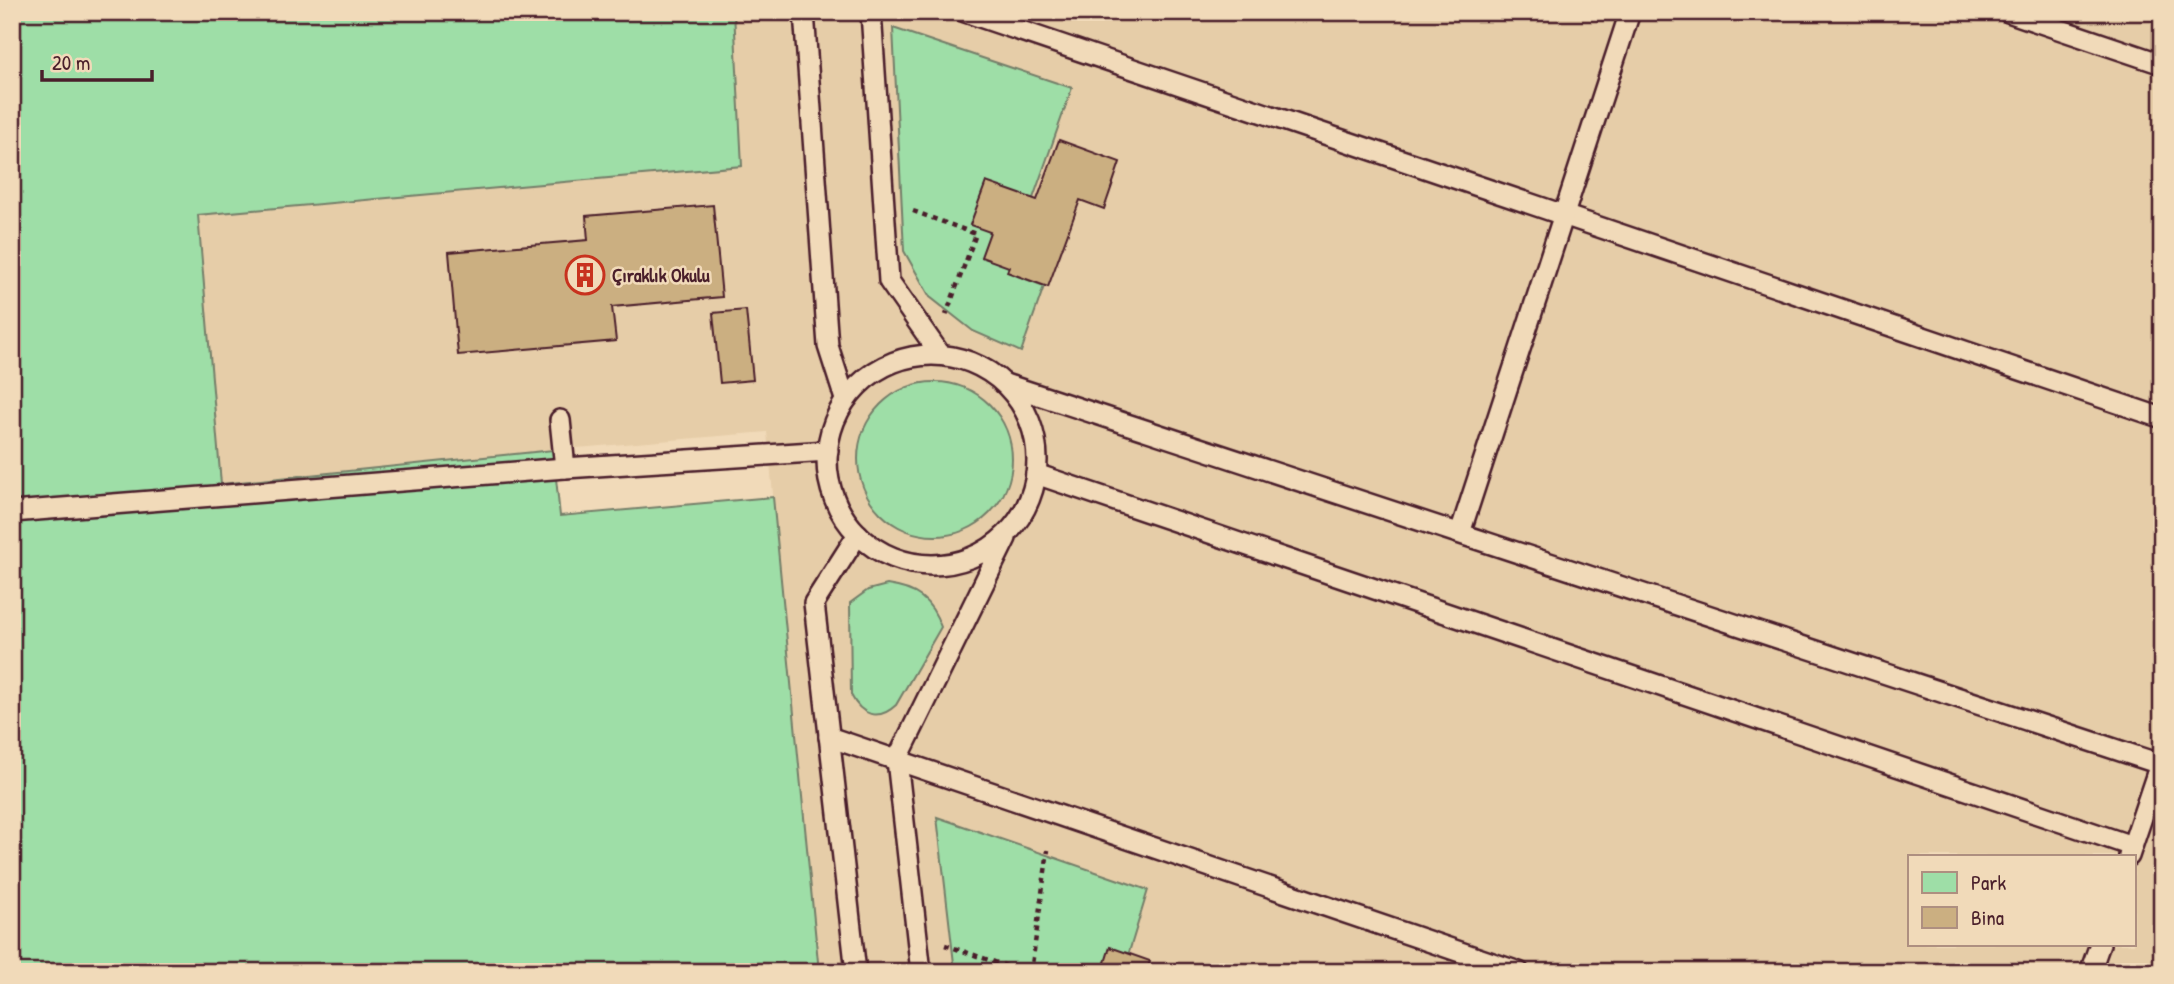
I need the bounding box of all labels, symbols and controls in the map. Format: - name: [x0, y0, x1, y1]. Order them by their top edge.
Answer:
- scale bar: [42, 38, 152, 82]
- text: 20 m: [52, 48, 90, 77]
- building icon: Çıraklık Okulu: [564, 254, 606, 296]
- place label: Çıraklık Okulu: [612, 262, 710, 288]
- legend: [1908, 855, 2136, 946]
- text: Park: [1971, 868, 2006, 897]
- text: Bina: [1971, 903, 2004, 932]

